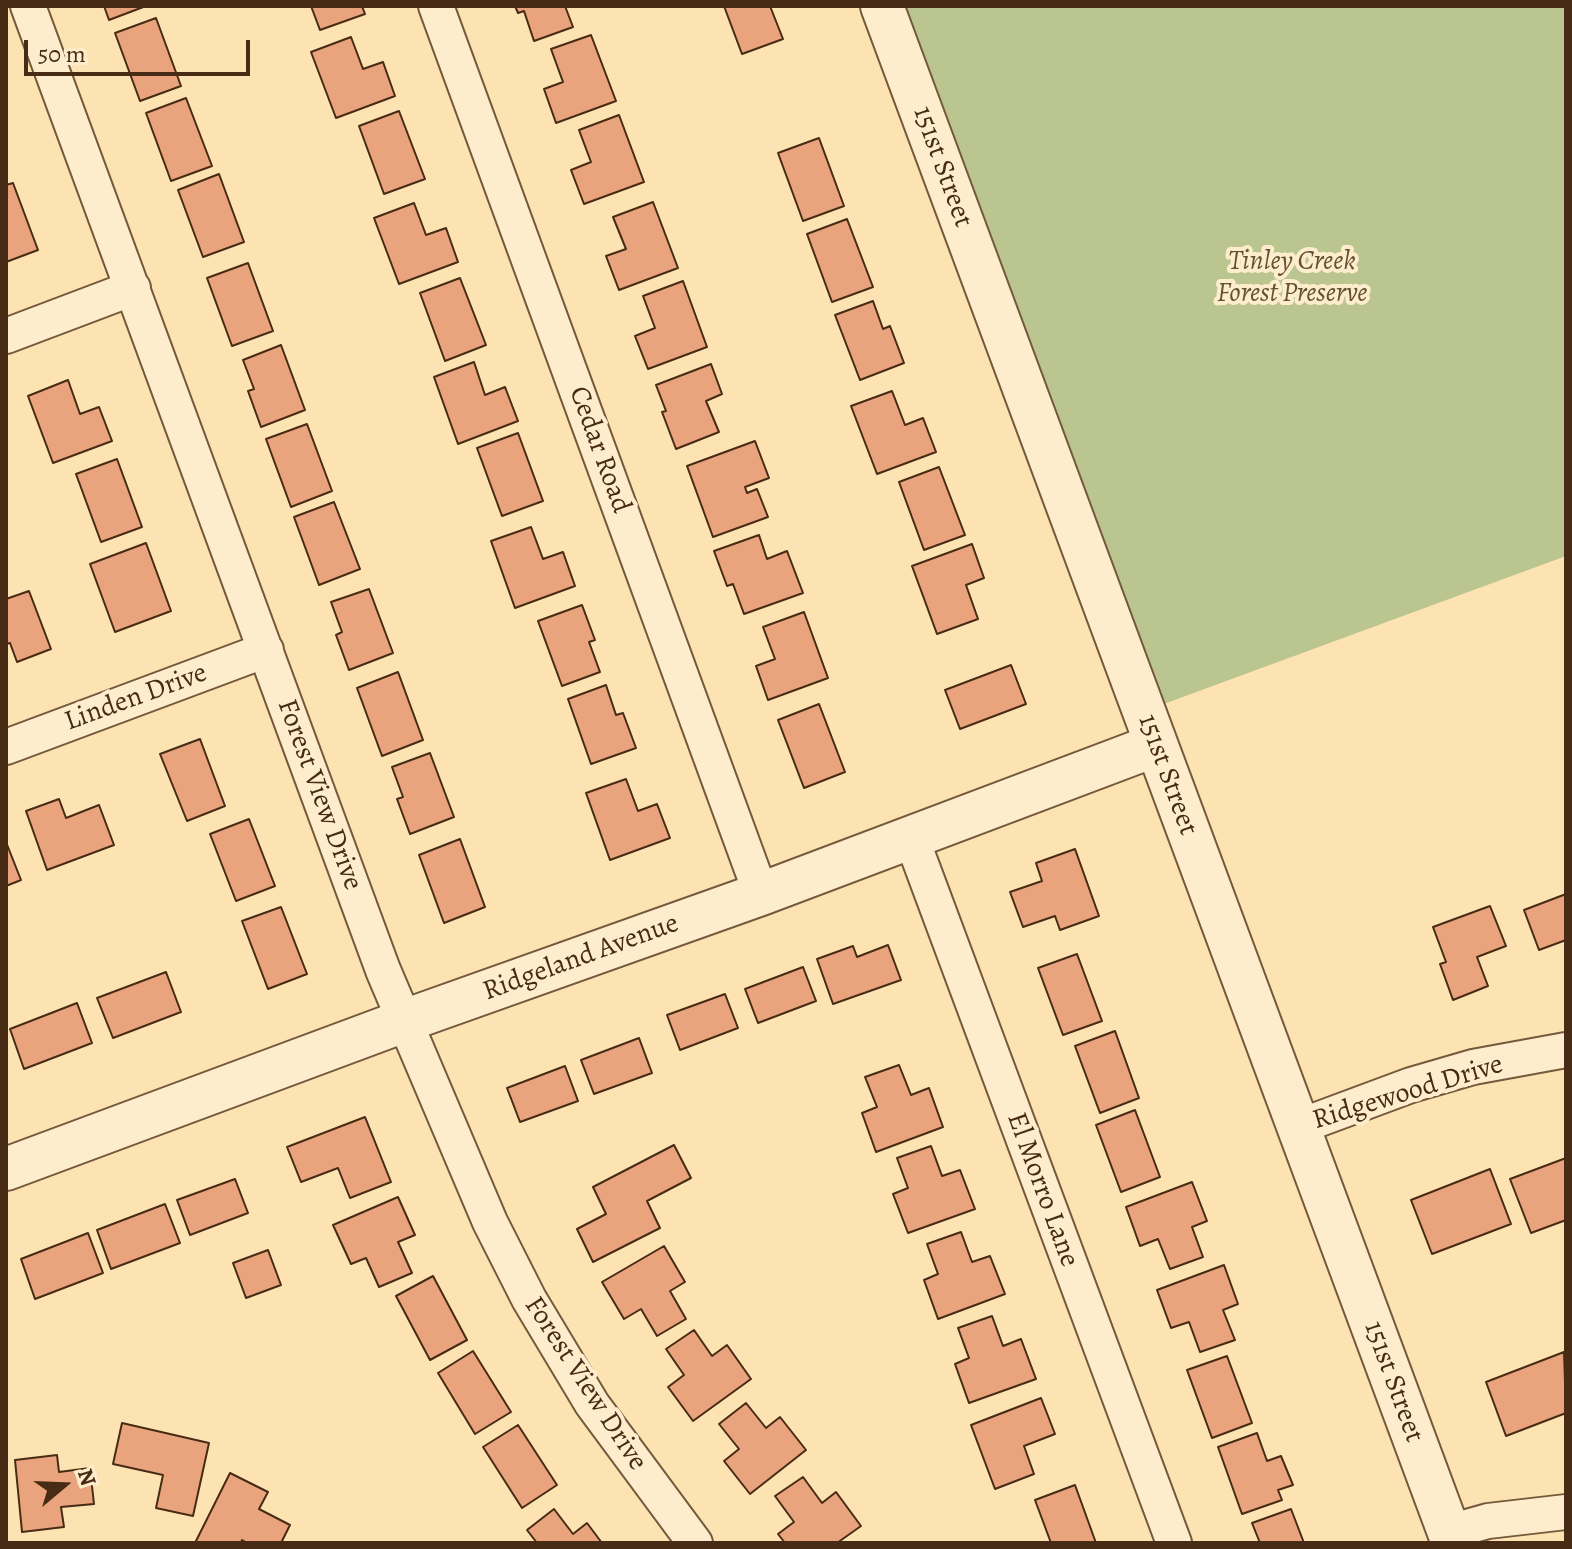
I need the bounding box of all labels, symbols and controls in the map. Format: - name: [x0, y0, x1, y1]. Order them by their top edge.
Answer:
- scale bar: [28, 24, 254, 74]
- text: 50 m: [38, 38, 86, 70]
- street label: 151st Street: [905, 102, 979, 232]
- park label: Tinley Creek Forest Preserve: [1217, 245, 1367, 311]
- street label: Cedar Road: [561, 382, 637, 518]
- street label: Linden Drive: [60, 657, 212, 739]
- street label: Forest View Drive: [269, 695, 369, 895]
- street label: 151st Street: [1130, 710, 1204, 840]
- street label: Ridgeland Avenue: [479, 907, 683, 1009]
- street label: Ridgewood Drive: [1309, 1048, 1507, 1138]
- street label: El Morro Lane: [999, 1108, 1085, 1272]
- street label: Forest View Drive: [516, 1291, 654, 1477]
- street label: 151st Street: [1356, 1317, 1430, 1447]
- north arrow: [24, 1445, 104, 1525]
- text: N: [70, 1465, 103, 1490]

